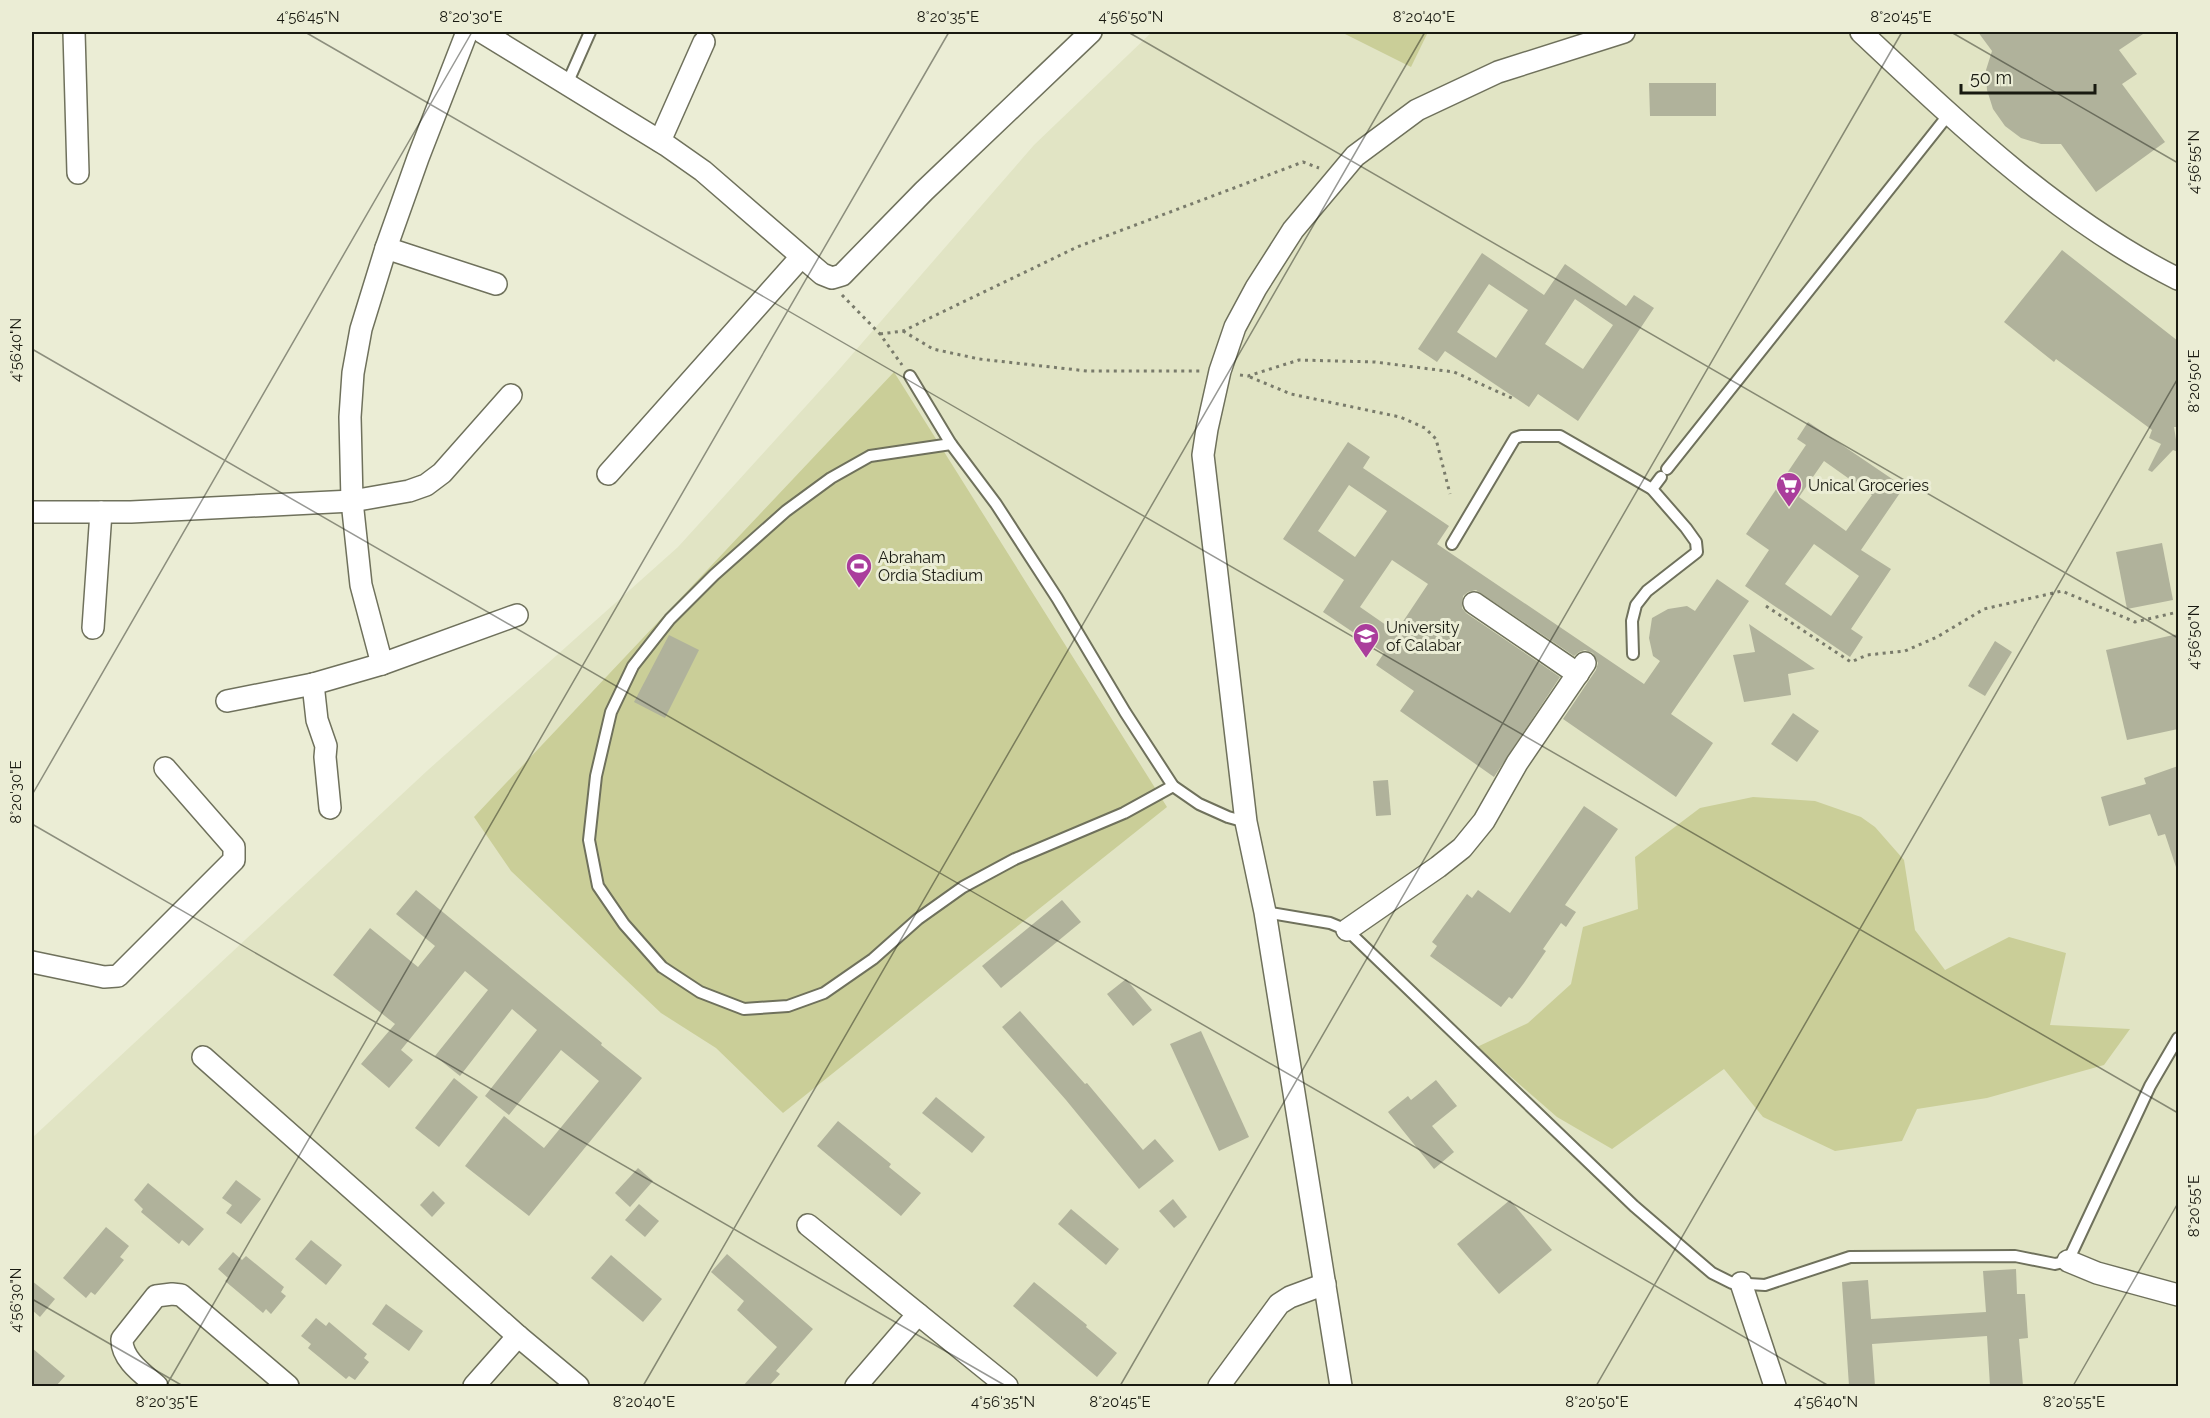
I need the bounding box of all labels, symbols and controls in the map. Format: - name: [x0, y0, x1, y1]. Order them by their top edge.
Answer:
- text: 4°56'45"N: [276, 8, 340, 26]
- text: 8°20'30"E: [439, 8, 503, 26]
- text: 8°20'35"E: [917, 8, 979, 26]
- text: 4°56'50"N: [1099, 8, 1163, 26]
- text: 8°20'40"E: [1393, 8, 1455, 26]
- text: 8°20'45"E: [1870, 8, 1932, 26]
- scale bar: [1961, 57, 2094, 95]
- text: 50 m: [1970, 67, 2012, 88]
- text: 4°56'55"N: [2185, 130, 2203, 194]
- text: 4°56'40"N: [7, 318, 25, 382]
- text: 8°20'50"E: [2185, 349, 2203, 413]
- supermarket icon: Unical Groceries: [1774, 470, 1804, 508]
- place label: Unical Groceries: [1808, 476, 1929, 495]
- place label: Abraham Ordia Stadium: [878, 548, 983, 585]
- sports icon: Abraham Ordia Stadium: [844, 551, 874, 589]
- text: 4°56'50"N: [2185, 605, 2203, 669]
- place label: University of Calabar: [1386, 618, 1462, 655]
- school or university icon: University of Calabar: [1351, 621, 1381, 659]
- text: 8°20'30"E: [7, 760, 25, 824]
- text: 8°20'55"E: [2185, 1175, 2203, 1237]
- text: 4°56'30"N: [7, 1268, 25, 1332]
- text: 8°20'35"E: [136, 1393, 198, 1411]
- text: 8°20'40"E: [613, 1393, 675, 1411]
- text: 4°56'35"N: [971, 1393, 1035, 1411]
- text: 8°20'45"E: [1089, 1393, 1151, 1411]
- text: 8°20'50"E: [1565, 1393, 1629, 1411]
- text: 4°56'40"N: [1794, 1393, 1858, 1411]
- text: 8°20'55"E: [2043, 1393, 2105, 1411]

